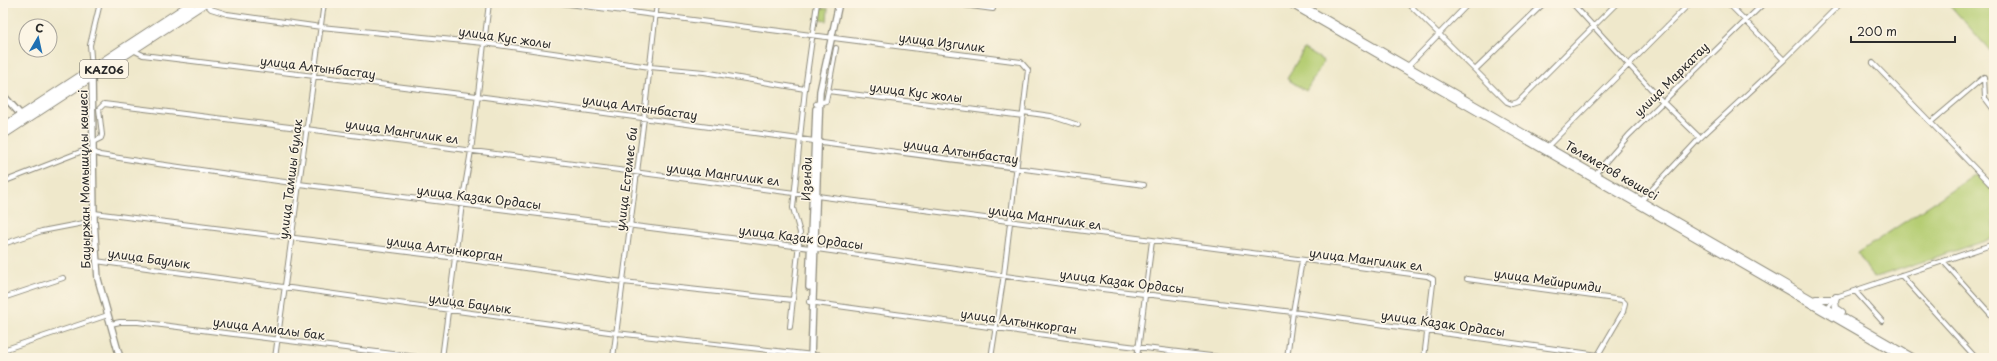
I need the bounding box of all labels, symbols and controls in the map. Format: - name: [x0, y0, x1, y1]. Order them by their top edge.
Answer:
- north arrow: [18, 18, 58, 58]
- scale bar: [1851, 18, 1955, 44]
- text: С: [34, 19, 45, 37]
- street label: улица Кус жолы: [458, 22, 552, 52]
- text: 200 m: [1857, 22, 1897, 40]
- street label: улица Изгилик: [898, 28, 987, 56]
- street label: улица Маркатау: [1630, 38, 1712, 120]
- street label: улица Алтынбастау: [259, 51, 377, 83]
- road number: KАZ06: [80, 60, 128, 78]
- street label: улица Кус жолы: [869, 77, 963, 107]
- street label: Бауыржан Момышұлы көшесі: [73, 89, 95, 269]
- street label: улица Алтынбастау: [581, 90, 699, 124]
- street label: улица Мангилик ел: [344, 114, 460, 148]
- street label: улица Тамшы булак: [274, 117, 306, 240]
- street label: улица Естемес би: [611, 126, 641, 232]
- street label: улица Алтынбастау: [902, 134, 1020, 168]
- street label: Төлеметов көшесі: [1562, 136, 1662, 204]
- street label: Изенди: [796, 157, 816, 201]
- street label: улица Мангилик ел: [665, 158, 781, 190]
- street label: улица Казак Ордасы: [416, 180, 542, 214]
- street label: улица Мангилик ел: [987, 200, 1103, 234]
- street label: улица Казак Ордасы: [738, 220, 864, 254]
- street label: улица Алтынкорган: [386, 231, 504, 265]
- street label: улица Баулык: [107, 243, 192, 273]
- street label: улица Мангилик ел: [1308, 243, 1424, 275]
- street label: улица Казак Ордасы: [1059, 264, 1185, 298]
- street label: улица Мейиримди: [1493, 264, 1603, 296]
- street label: улица Баулык: [428, 288, 513, 318]
- street label: улица Алтынкорган: [960, 304, 1078, 338]
- street label: улица Казак Ордасы: [1380, 305, 1506, 341]
- street label: улица Алмалы бак: [212, 312, 327, 344]

